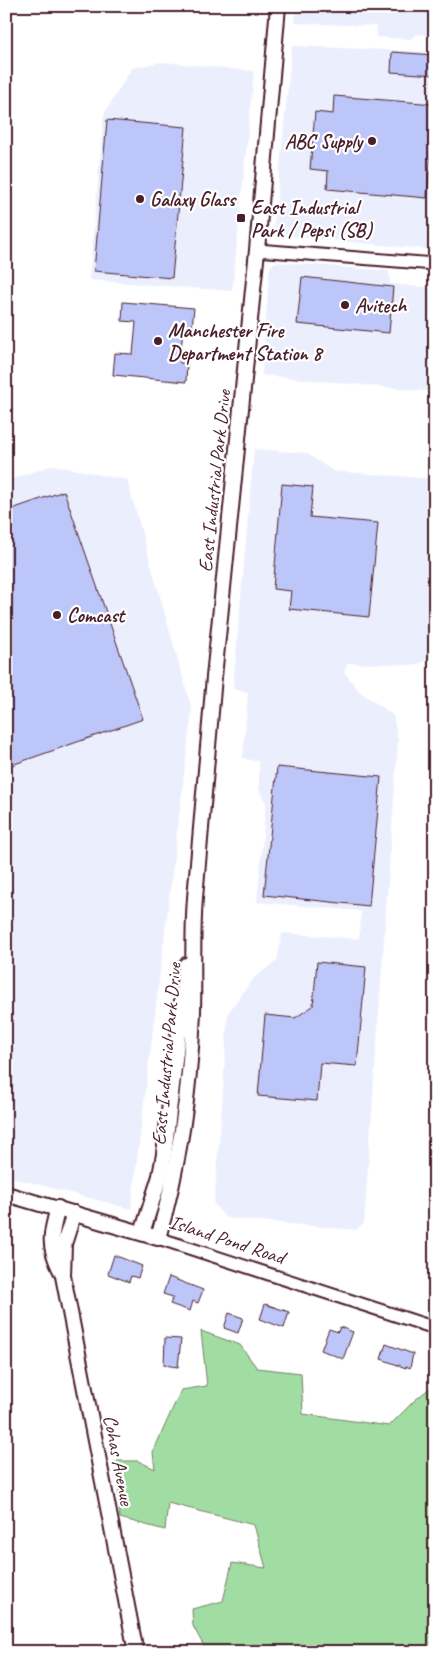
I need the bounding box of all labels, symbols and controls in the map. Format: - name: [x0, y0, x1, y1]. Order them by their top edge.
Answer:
- place label: ABC Supply: [285, 129, 364, 154]
- marker: ABC Supply: [366, 135, 378, 147]
- place label: Galaxy Glass: [150, 187, 237, 212]
- marker: Galaxy Glass: [134, 193, 146, 205]
- place label: East Industrial Park / Pepsi (SB): [251, 195, 373, 243]
- marker: East Industrial Park / Pepsi (SB): [235, 212, 247, 224]
- place label: Avitech: [355, 293, 408, 318]
- marker: Avitech: [339, 299, 351, 311]
- place label: Manchester Fire Department Station 8: [168, 318, 325, 366]
- marker: Manchester Fire Department Station 8: [152, 335, 164, 347]
- street label: East Industrial Park Drive: [193, 387, 237, 573]
- place label: Comcast: [67, 603, 127, 628]
- marker: Comcast: [51, 609, 63, 621]
- street label: East Industrial Park Drive: [146, 960, 187, 1146]
- street label: Island Pond Road: [166, 1209, 291, 1271]
- street label: Cohas Avenue: [98, 1413, 140, 1509]

